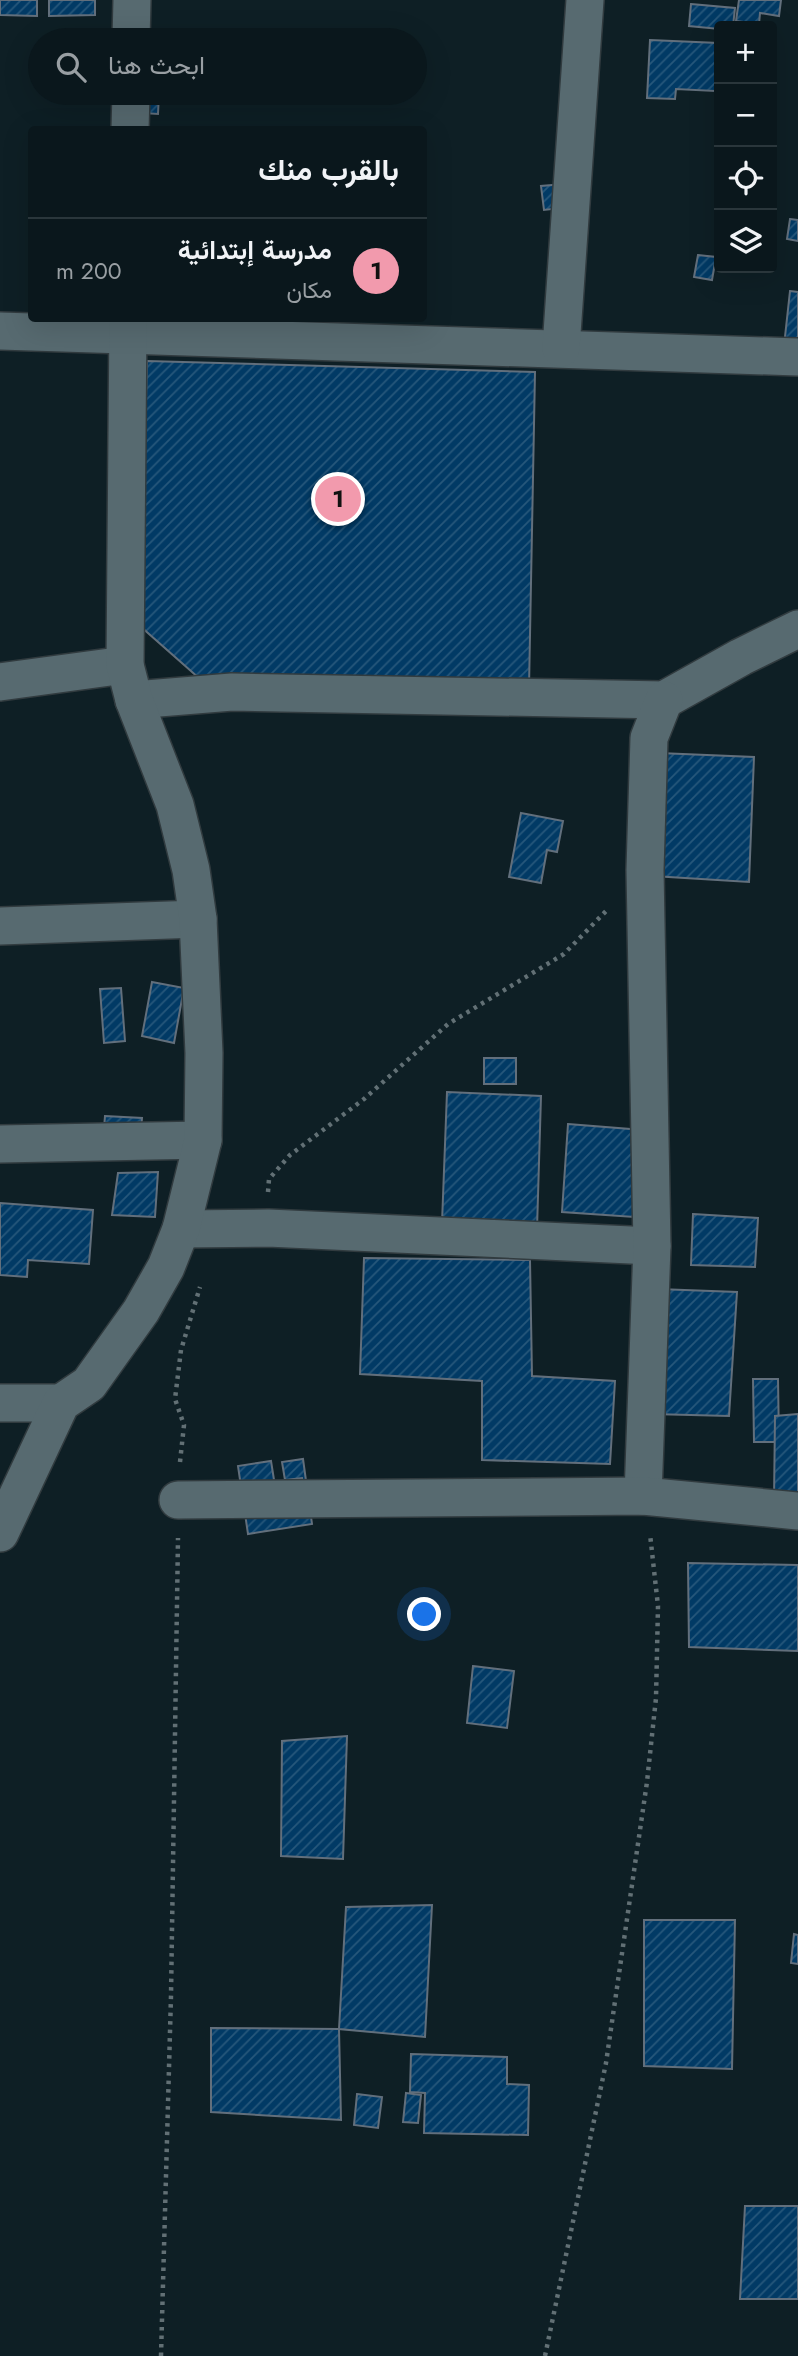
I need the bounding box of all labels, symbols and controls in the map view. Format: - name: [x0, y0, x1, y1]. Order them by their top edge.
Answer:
- map controls: [714, 21, 777, 273]
- button: +: [714, 21, 777, 84]
- search box: [28, 28, 427, 105]
- text: ابحث هنا: [108, 46, 205, 84]
- icon: search: [52, 48, 90, 86]
- button: −: [714, 84, 777, 147]
- button: locate: [714, 147, 777, 210]
- text: بالقرب منك: [258, 148, 399, 191]
- button: layers: [714, 210, 777, 273]
- text: مدرسة إبتدائية: [178, 231, 332, 269]
- text: 200 m: [56, 254, 122, 288]
- text: 1: [370, 254, 382, 288]
- text: مكان: [286, 273, 332, 307]
- pin: 1: [315, 473, 361, 525]
- your location: [407, 1597, 441, 1631]

